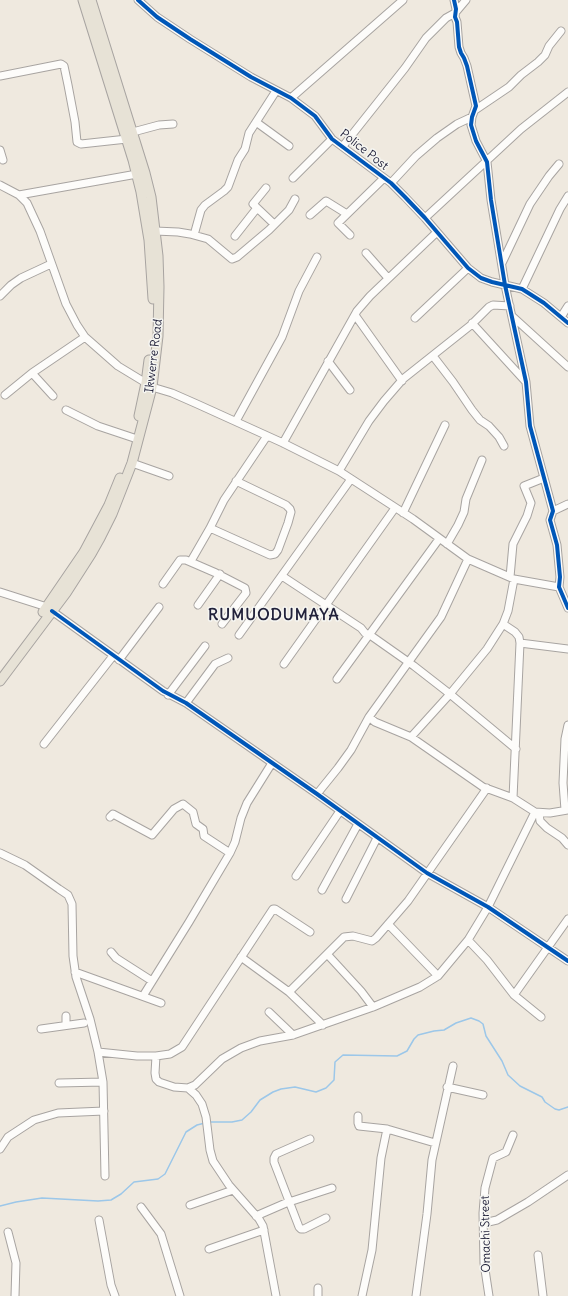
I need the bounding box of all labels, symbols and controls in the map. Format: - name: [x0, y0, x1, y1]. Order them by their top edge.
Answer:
- street label: Police Post: [337, 127, 391, 173]
- street label: Ikwerre Road: [142, 318, 166, 394]
- district label: RUMUODUMAYA: [208, 605, 340, 625]
- street label: Omachi Street: [478, 1195, 494, 1273]

